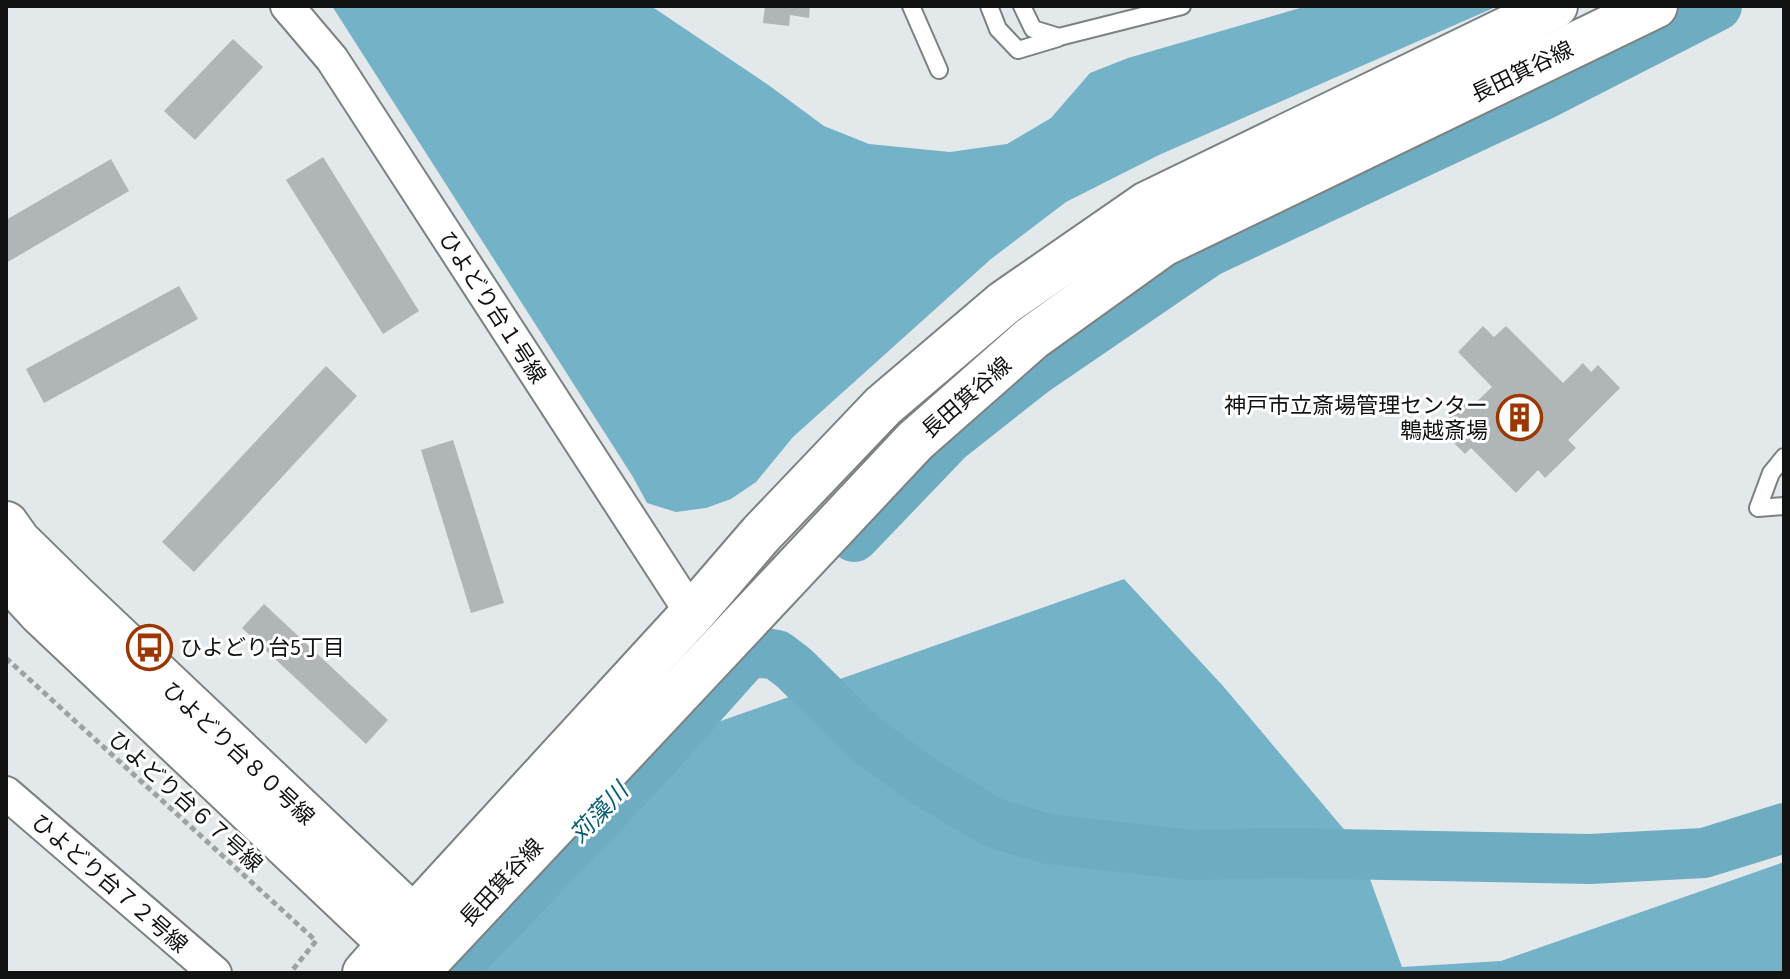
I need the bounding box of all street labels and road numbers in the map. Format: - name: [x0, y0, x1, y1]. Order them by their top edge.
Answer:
- street label: 長田箕谷線: [1466, 33, 1579, 110]
- street label: ひよどり台１号線: [431, 225, 554, 390]
- street label: 長田箕谷線: [915, 350, 1019, 446]
- street label: ひよどり台８０号線: [155, 675, 322, 833]
- street label: ひよどり台６７号線: [101, 724, 270, 880]
- street label: ひよどり台７２号線: [24, 807, 195, 961]
- street label: 長田箕谷線: [453, 832, 551, 934]

